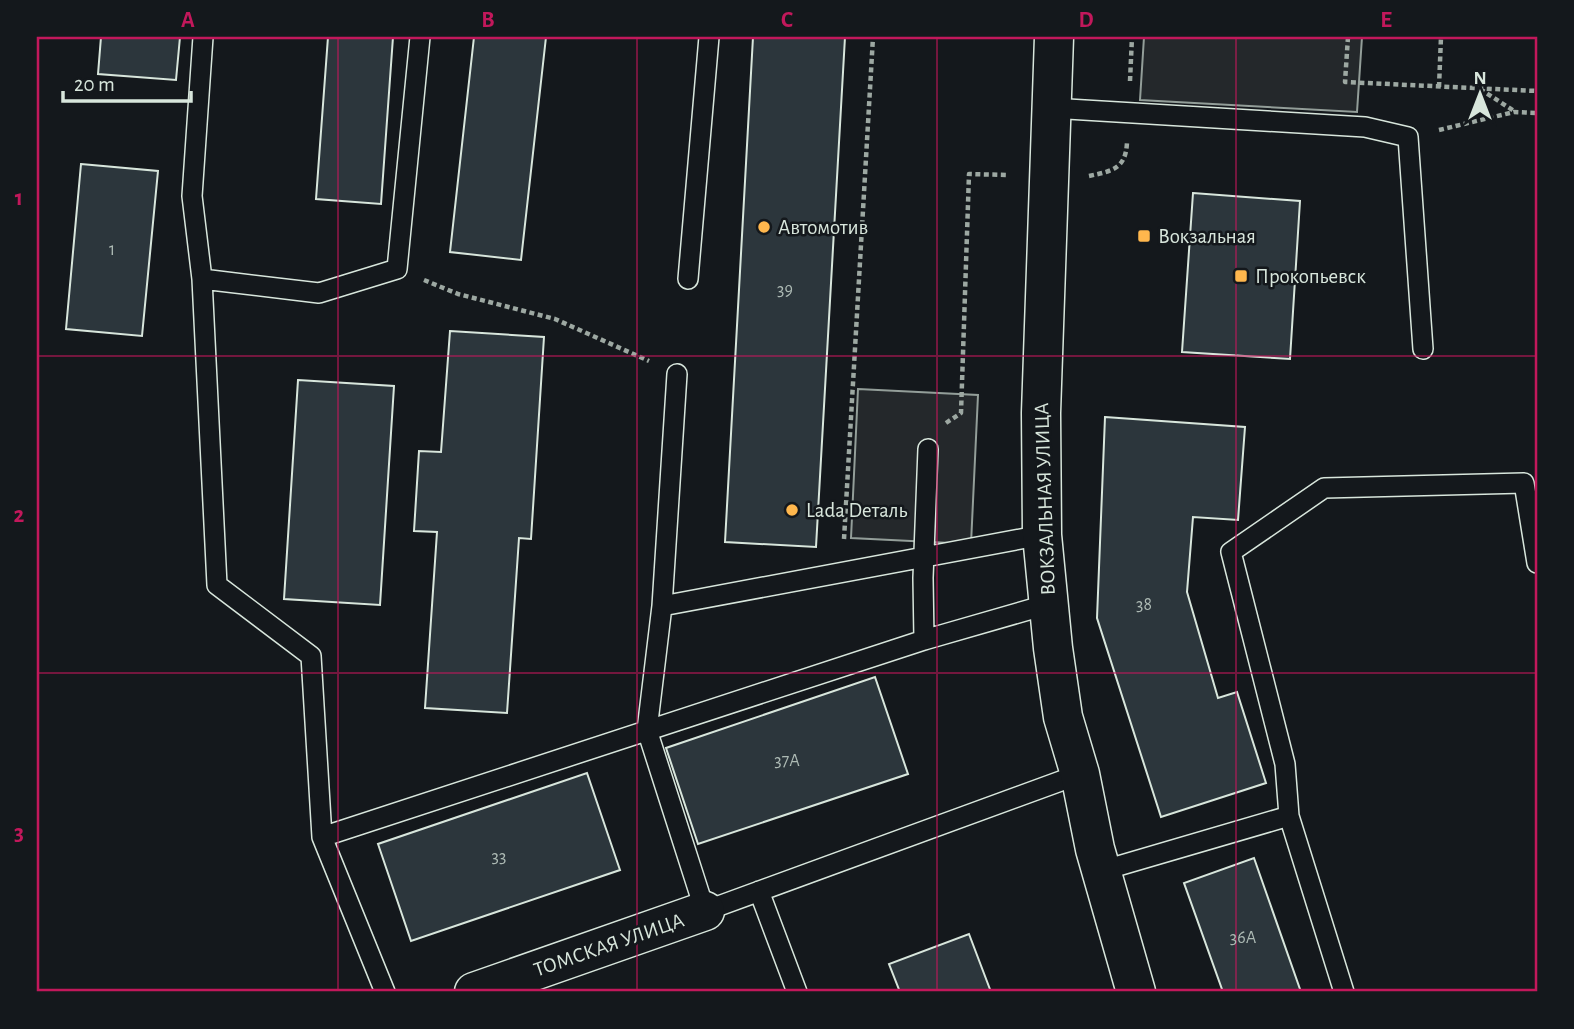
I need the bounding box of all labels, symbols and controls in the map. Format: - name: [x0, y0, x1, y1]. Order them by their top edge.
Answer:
- text: A: [181, 9, 195, 32]
- text: B: [481, 9, 495, 32]
- text: C: [781, 9, 793, 32]
- text: D: [1078, 9, 1094, 32]
- text: E: [1380, 9, 1392, 32]
- scale bar: [63, 60, 191, 104]
- north arrow: [1444, 60, 1514, 130]
- text: N: [1473, 69, 1487, 88]
- text: 20 m: [74, 74, 115, 95]
- text: 1: [15, 187, 23, 210]
- place label: Автомотив: [778, 217, 868, 238]
- marker: Автомотив: [756, 219, 772, 235]
- place label: Вокзальная: [1158, 226, 1256, 247]
- marker: Вокзальная: [1136, 228, 1152, 244]
- house number: 1: [109, 241, 115, 259]
- place label: Прокопьевск: [1255, 266, 1366, 287]
- marker: Прокопьевск: [1233, 268, 1249, 284]
- house number: 39: [777, 281, 793, 299]
- street label: ВОКЗАЛЬНАЯ УЛИЦА: [1031, 402, 1059, 596]
- place label: Lada Dеталь: [806, 500, 907, 521]
- marker: Lada Dеталь: [784, 502, 800, 518]
- text: 2: [14, 504, 25, 527]
- house number: 38: [1136, 596, 1152, 614]
- house number: 37А: [774, 752, 800, 770]
- text: 3: [14, 822, 24, 845]
- house number: 33: [492, 848, 506, 866]
- street label: ТОМСКАЯ УЛИЦА: [531, 909, 687, 981]
- house number: 36А: [1230, 929, 1257, 947]

